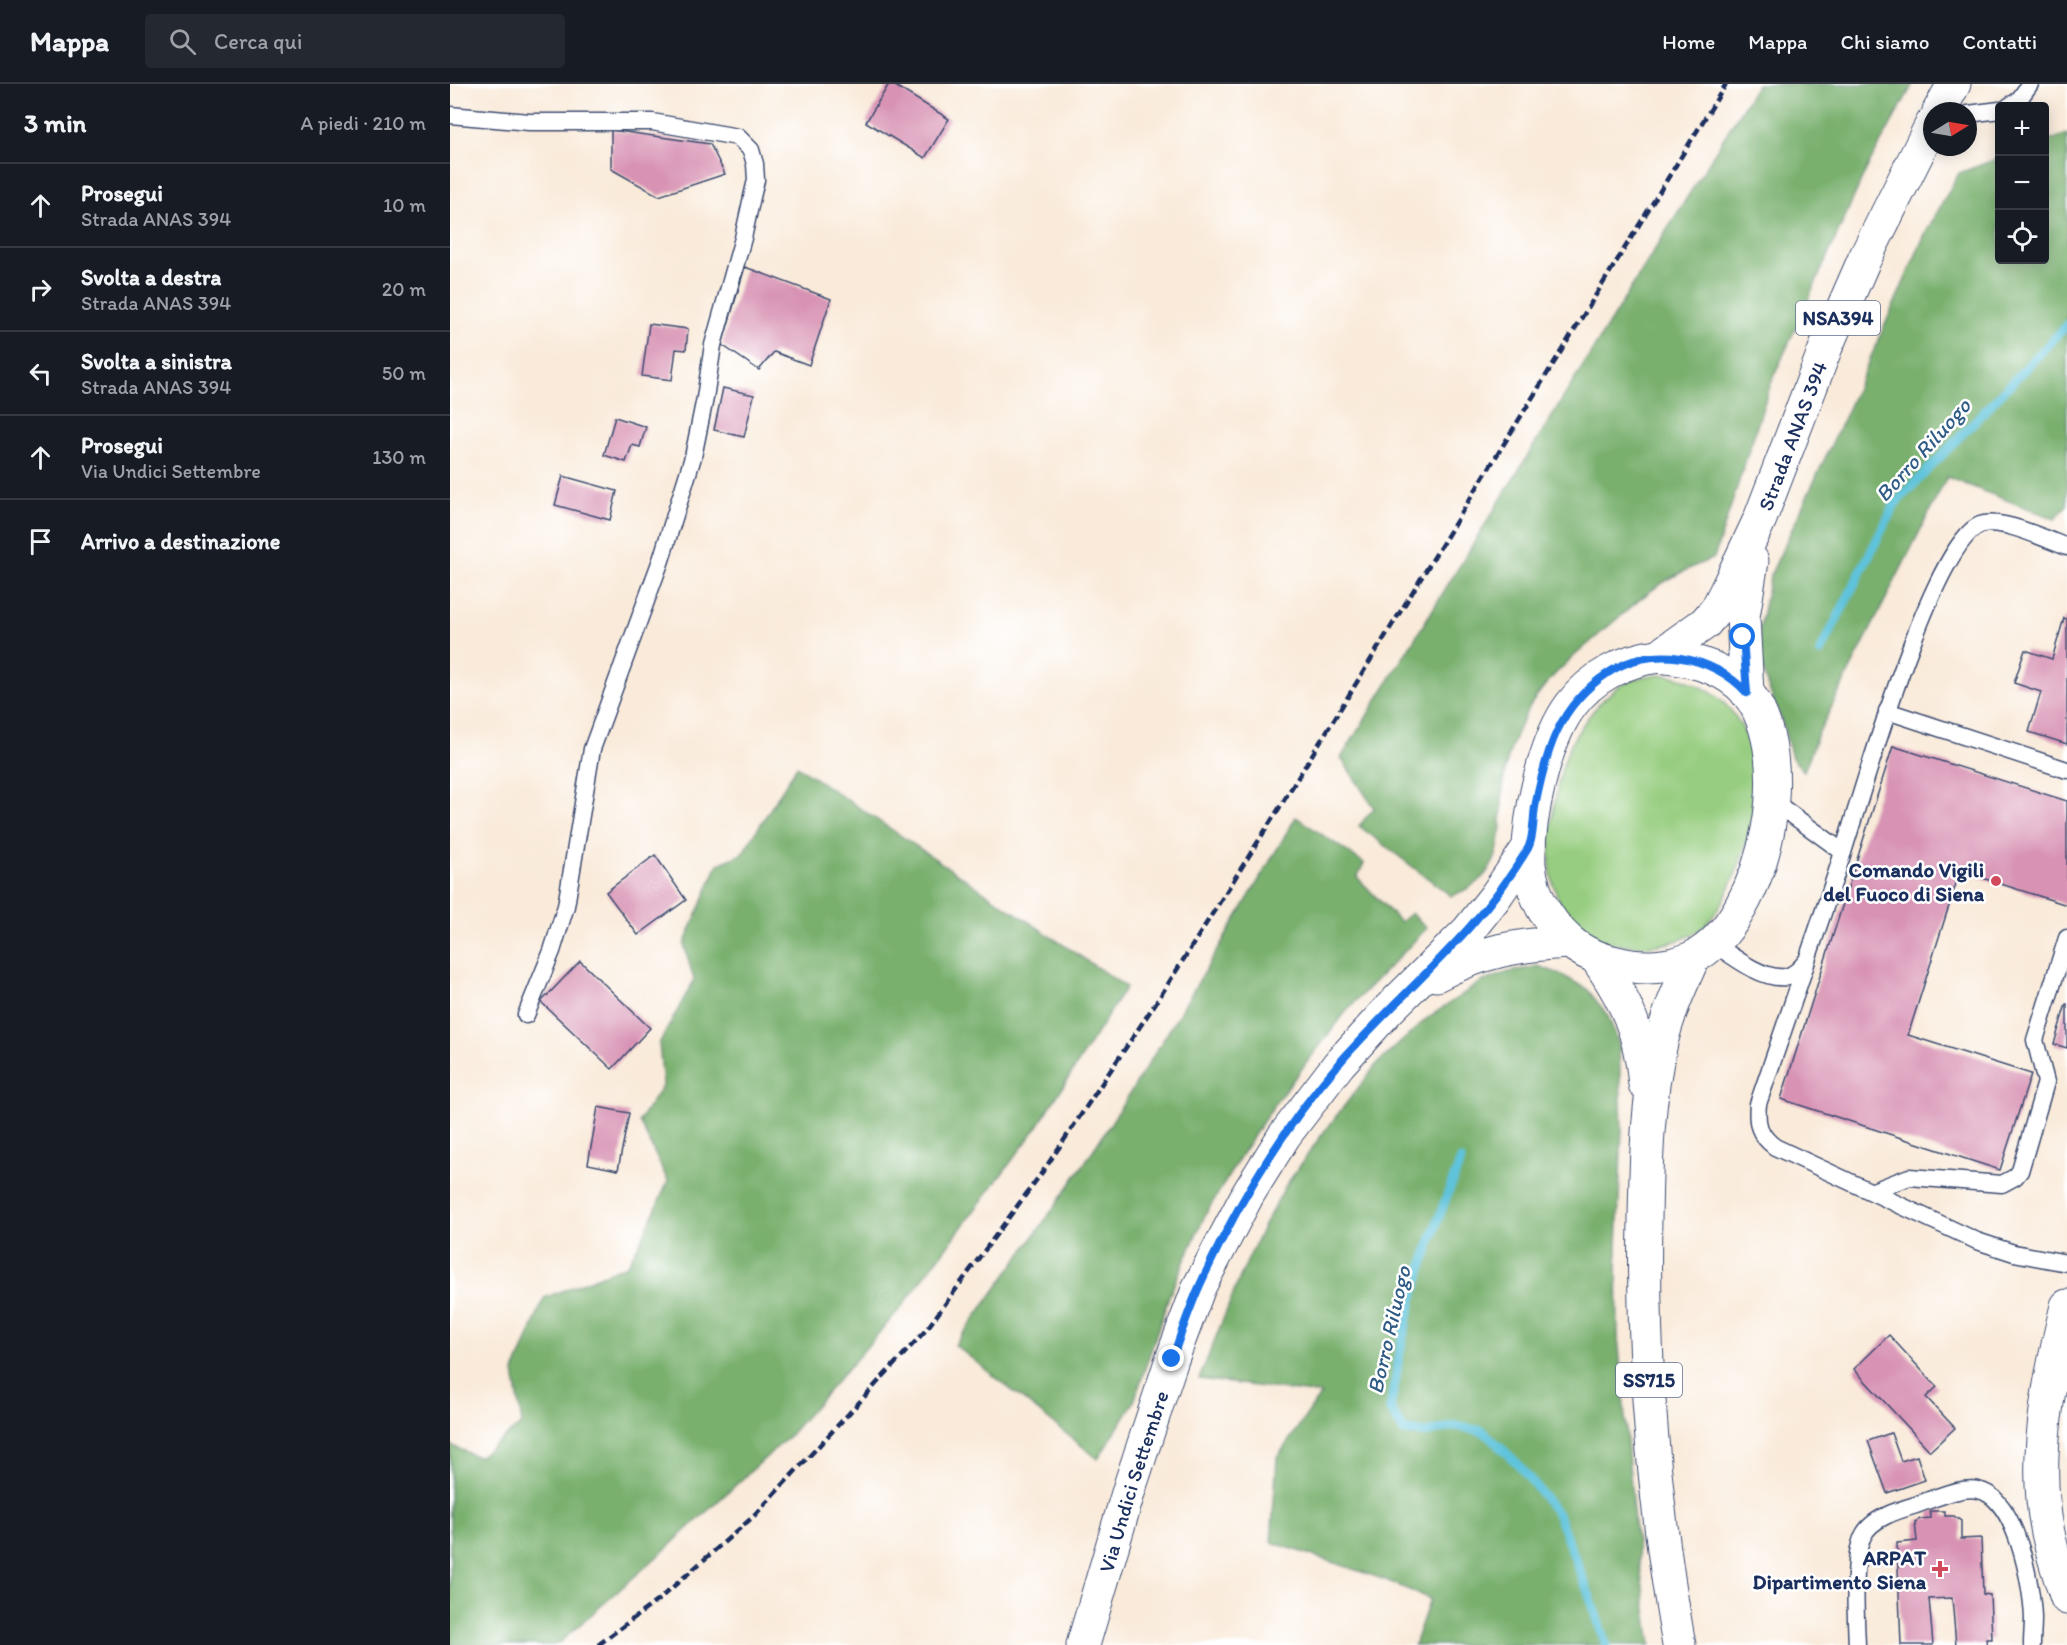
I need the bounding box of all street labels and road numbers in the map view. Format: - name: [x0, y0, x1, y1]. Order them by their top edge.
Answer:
- road number: NSA394: [1796, 301, 1880, 335]
- street label: Strada ANAS 394: [1752, 357, 1832, 514]
- road number: SS715: [1616, 1363, 1682, 1397]
- street label: Via Undici Settembre: [1093, 1387, 1173, 1575]

